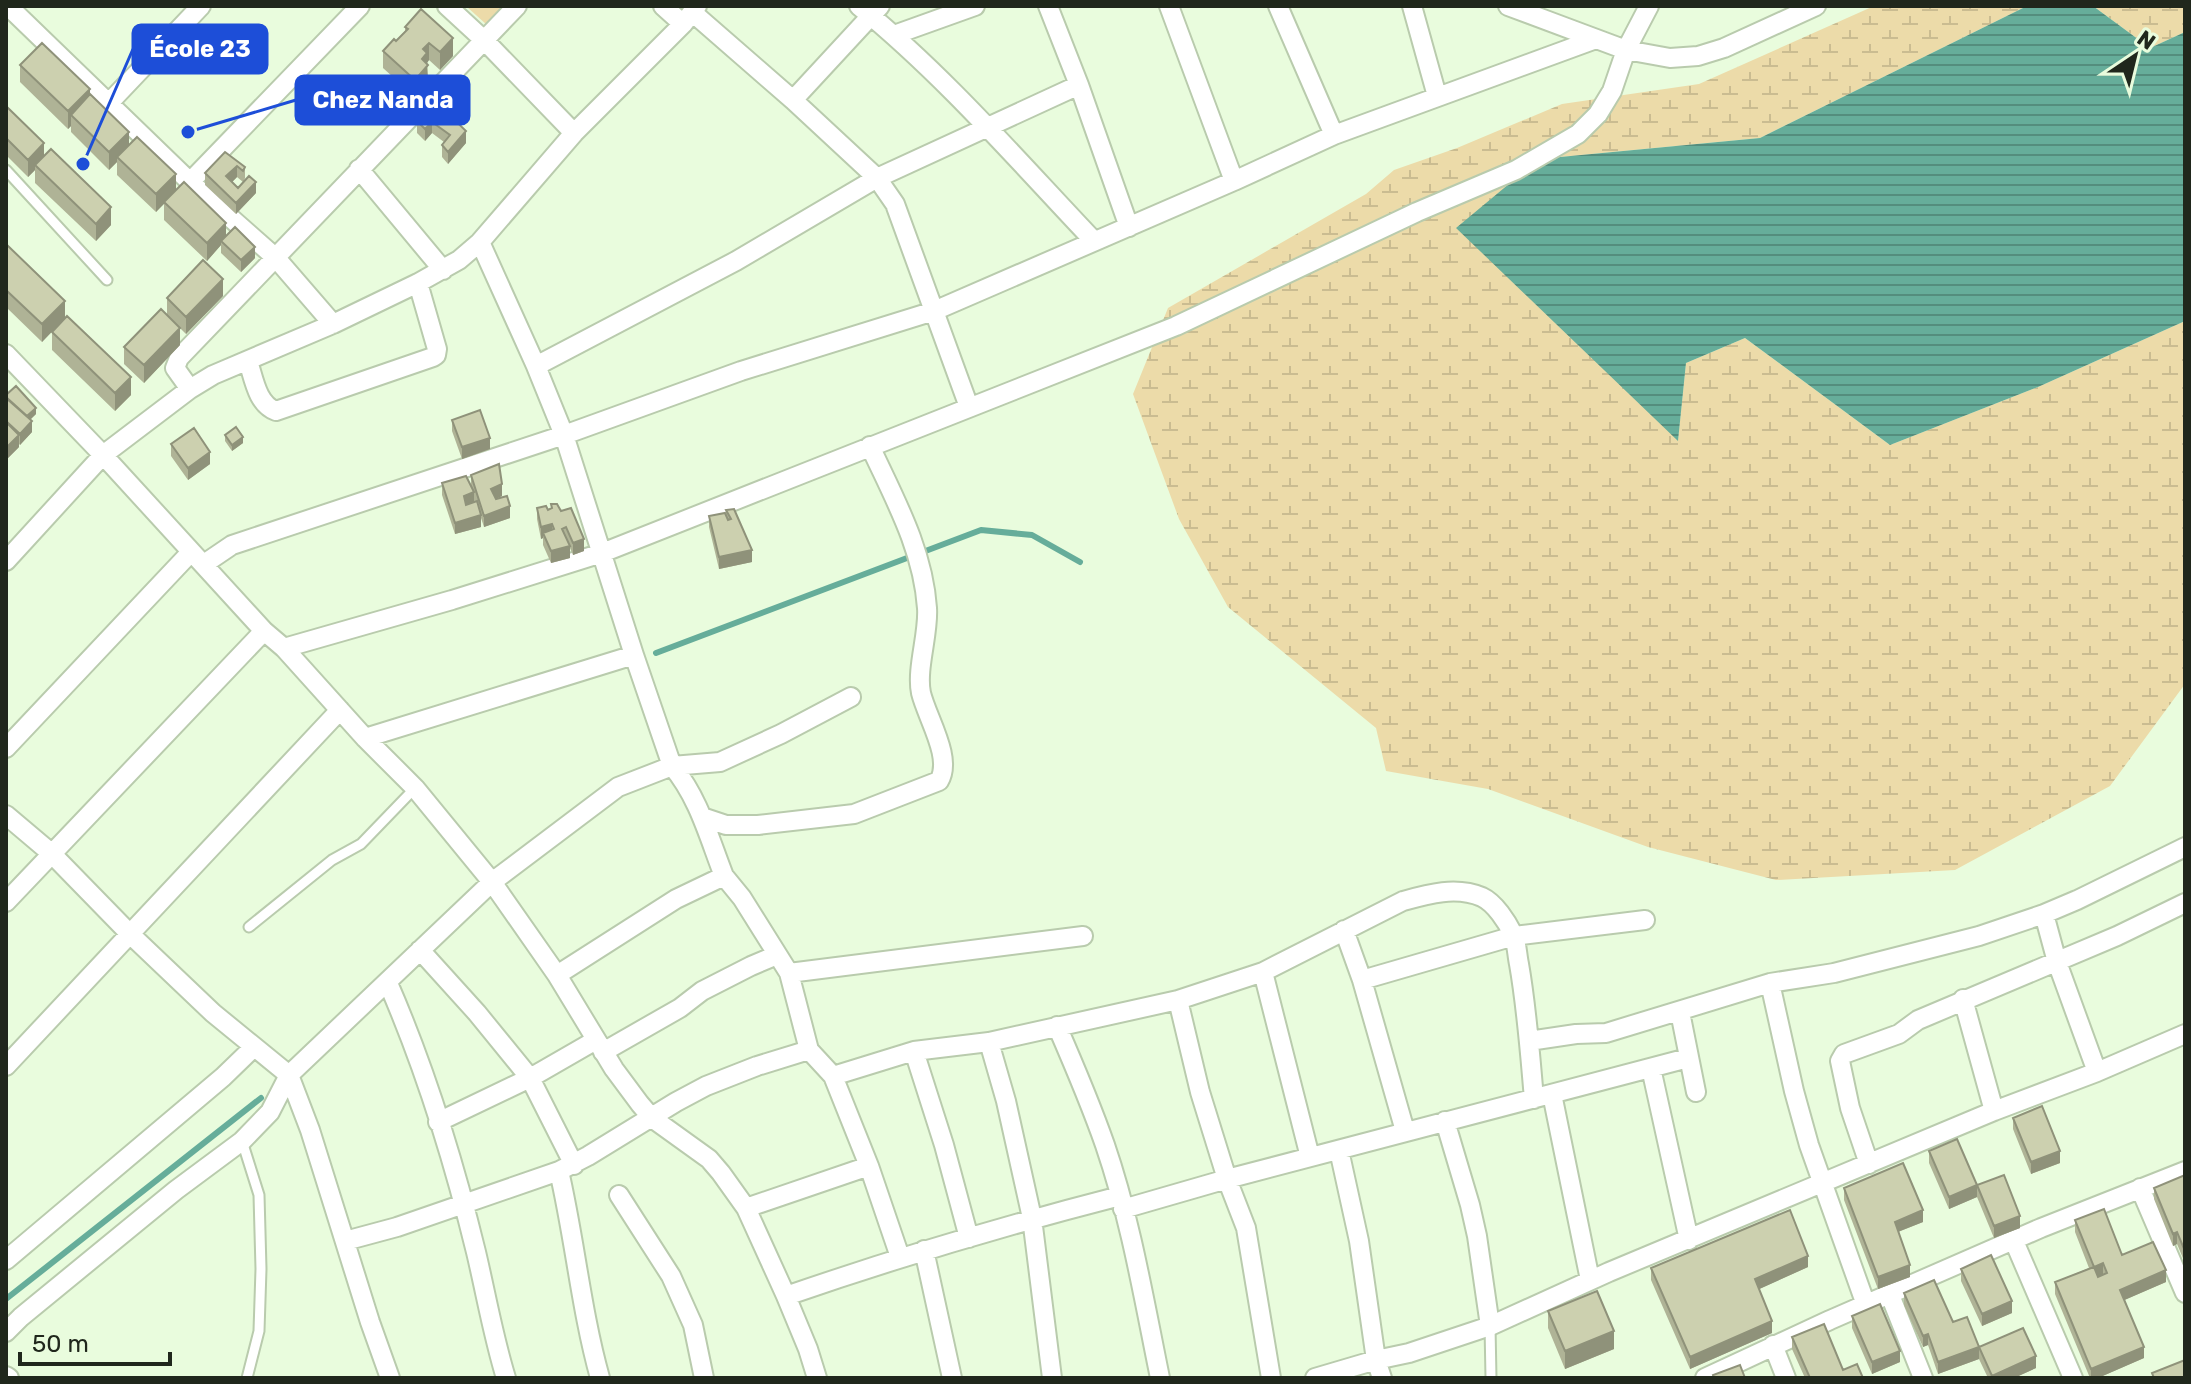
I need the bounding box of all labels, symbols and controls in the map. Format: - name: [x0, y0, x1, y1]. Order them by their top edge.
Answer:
- north arrow: [2095, 16, 2175, 96]
- text: N: [2132, 24, 2160, 56]
- callout: École 23: [133, 25, 267, 73]
- text: École 23: [149, 35, 251, 63]
- callout: Chez Nanda: [296, 76, 469, 124]
- text: Chez Nanda: [312, 86, 454, 114]
- scale bar: [20, 1316, 170, 1366]
- text: 50 m: [32, 1330, 89, 1358]

